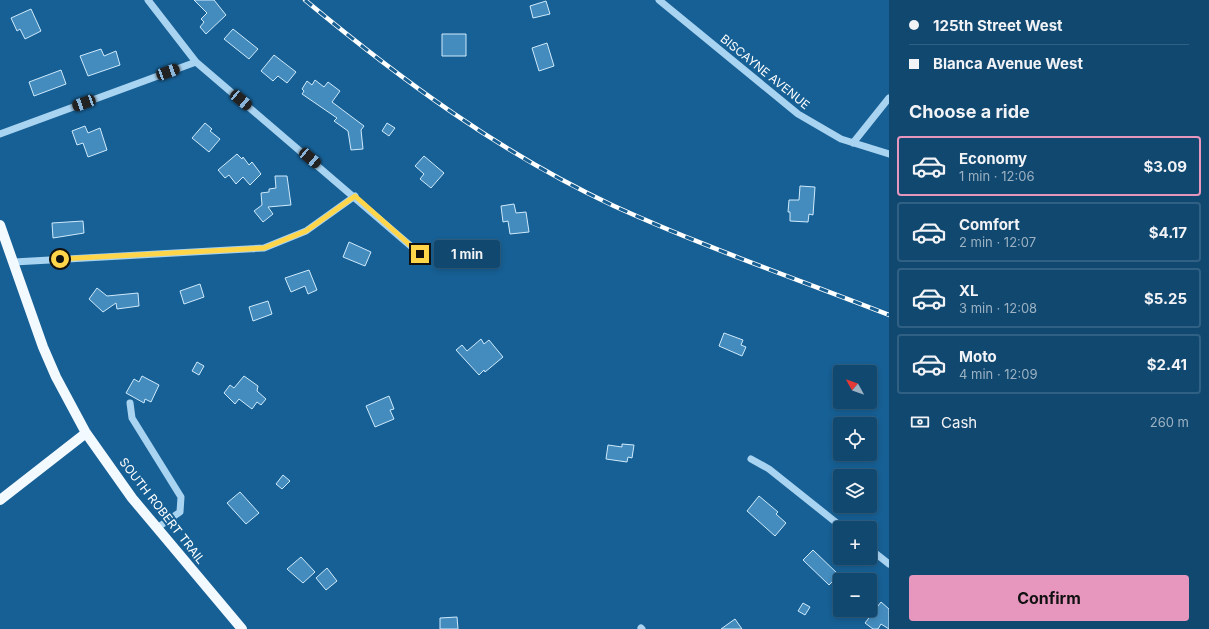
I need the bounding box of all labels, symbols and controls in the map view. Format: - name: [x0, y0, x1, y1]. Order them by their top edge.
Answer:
- text: 125th Street West: [933, 16, 1063, 35]
- street label: BISCAYNE AVENUE: [718, 31, 813, 112]
- text: Blanca Avenue West: [933, 54, 1083, 73]
- car: [155, 62, 181, 82]
- car: [228, 88, 254, 112]
- car: [71, 93, 97, 113]
- text: Choose a ride: [909, 101, 1030, 122]
- car: [297, 146, 323, 170]
- icon: car: [911, 148, 947, 184]
- text: Economy: [959, 149, 1027, 168]
- text: $3.09: [1143, 157, 1187, 176]
- text: 1 min · 12:06: [959, 168, 1034, 184]
- icon: car: [911, 214, 947, 250]
- text: Comfort: [959, 215, 1020, 234]
- text: $4.17: [1149, 223, 1187, 242]
- text: 2 min · 12:07: [959, 234, 1036, 250]
- callout: 1 min: [434, 240, 500, 268]
- route end: [411, 245, 429, 263]
- text: 1 min: [451, 246, 483, 262]
- route start: [51, 250, 69, 268]
- icon: car: [911, 280, 947, 316]
- text: XL: [959, 281, 979, 300]
- text: $5.25: [1144, 289, 1187, 308]
- text: 3 min · 12:08: [959, 300, 1037, 316]
- icon: car: [911, 346, 947, 382]
- text: Moto: [959, 347, 997, 366]
- text: $2.41: [1147, 355, 1187, 374]
- north arrow: [833, 365, 877, 409]
- map controls: [833, 365, 877, 617]
- text: 4 min · 12:09: [959, 366, 1038, 382]
- icon: cash: [909, 411, 931, 433]
- text: Cash: [941, 413, 977, 432]
- text: 260 m: [1150, 414, 1189, 430]
- button: locate: [833, 417, 877, 461]
- street label: SOUTH ROBERT TRAIL: [116, 455, 209, 567]
- button: layers: [833, 469, 877, 513]
- button: +: [833, 521, 877, 565]
- button: −: [833, 573, 877, 617]
- button: Confirm: [909, 575, 1189, 621]

